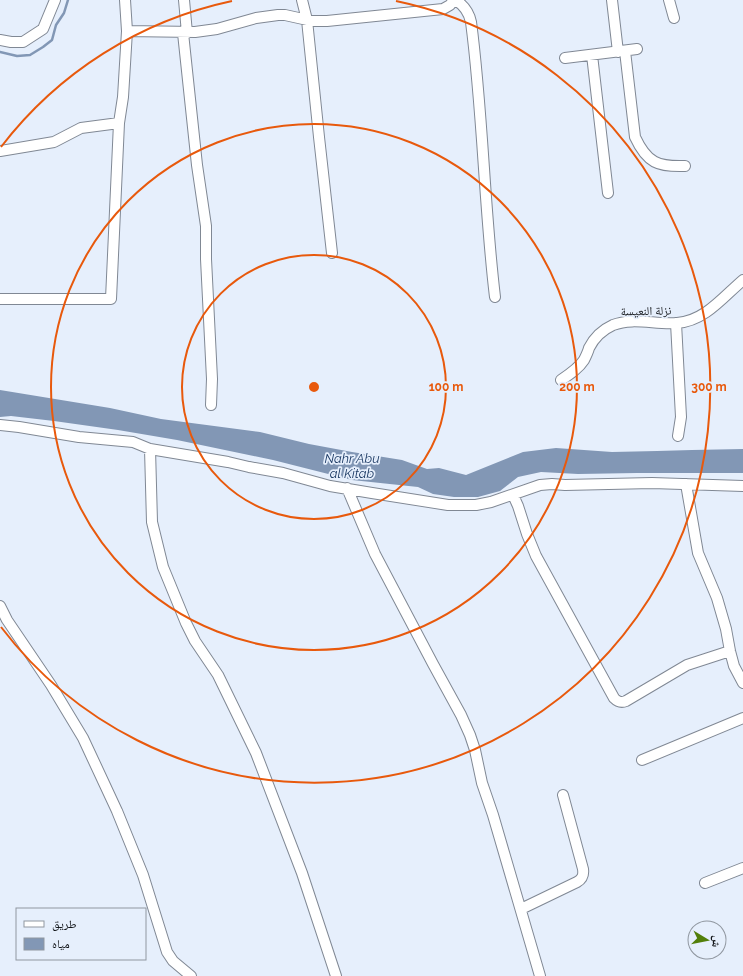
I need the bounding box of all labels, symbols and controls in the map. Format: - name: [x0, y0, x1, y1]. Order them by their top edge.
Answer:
- street label: نزلة النعيسة: [621, 304, 671, 319]
- centre of rings: [307, 380, 321, 394]
- text: 100 m: [429, 380, 463, 394]
- text: 200 m: [559, 380, 595, 394]
- text: 300 m: [691, 380, 727, 394]
- water label: Nahr Abu al Kitab: [324, 451, 380, 481]
- legend: [16, 908, 146, 960]
- text: طريق: [52, 917, 77, 931]
- north arrow: [687, 920, 727, 960]
- text: ش: [708, 935, 724, 949]
- text: مياه: [52, 937, 70, 951]

